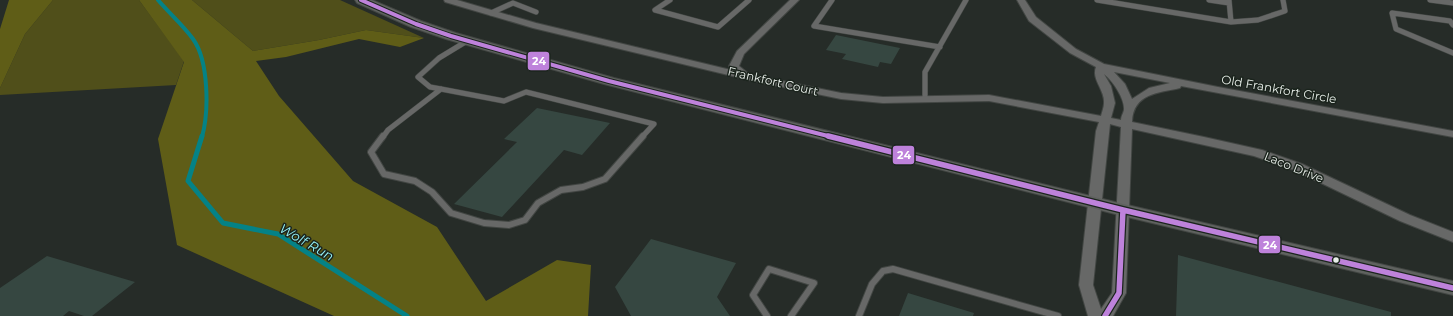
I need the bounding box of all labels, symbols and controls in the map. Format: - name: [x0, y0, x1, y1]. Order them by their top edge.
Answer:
- line badge: 24: [527, 51, 550, 71]
- text: 24: [532, 54, 546, 68]
- street label: Frankfort Court: [726, 63, 820, 99]
- street label: Old Frankfort Circle: [1220, 71, 1338, 107]
- line badge: 24: [892, 145, 915, 165]
- text: 24: [897, 148, 911, 162]
- street label: Laco Drive: [1262, 148, 1326, 186]
- water label: Wolf Run: [277, 220, 337, 264]
- line badge: 24: [1258, 235, 1281, 254]
- text: 24: [1263, 238, 1277, 252]
- unlabelled marker: [1331, 255, 1341, 265]

